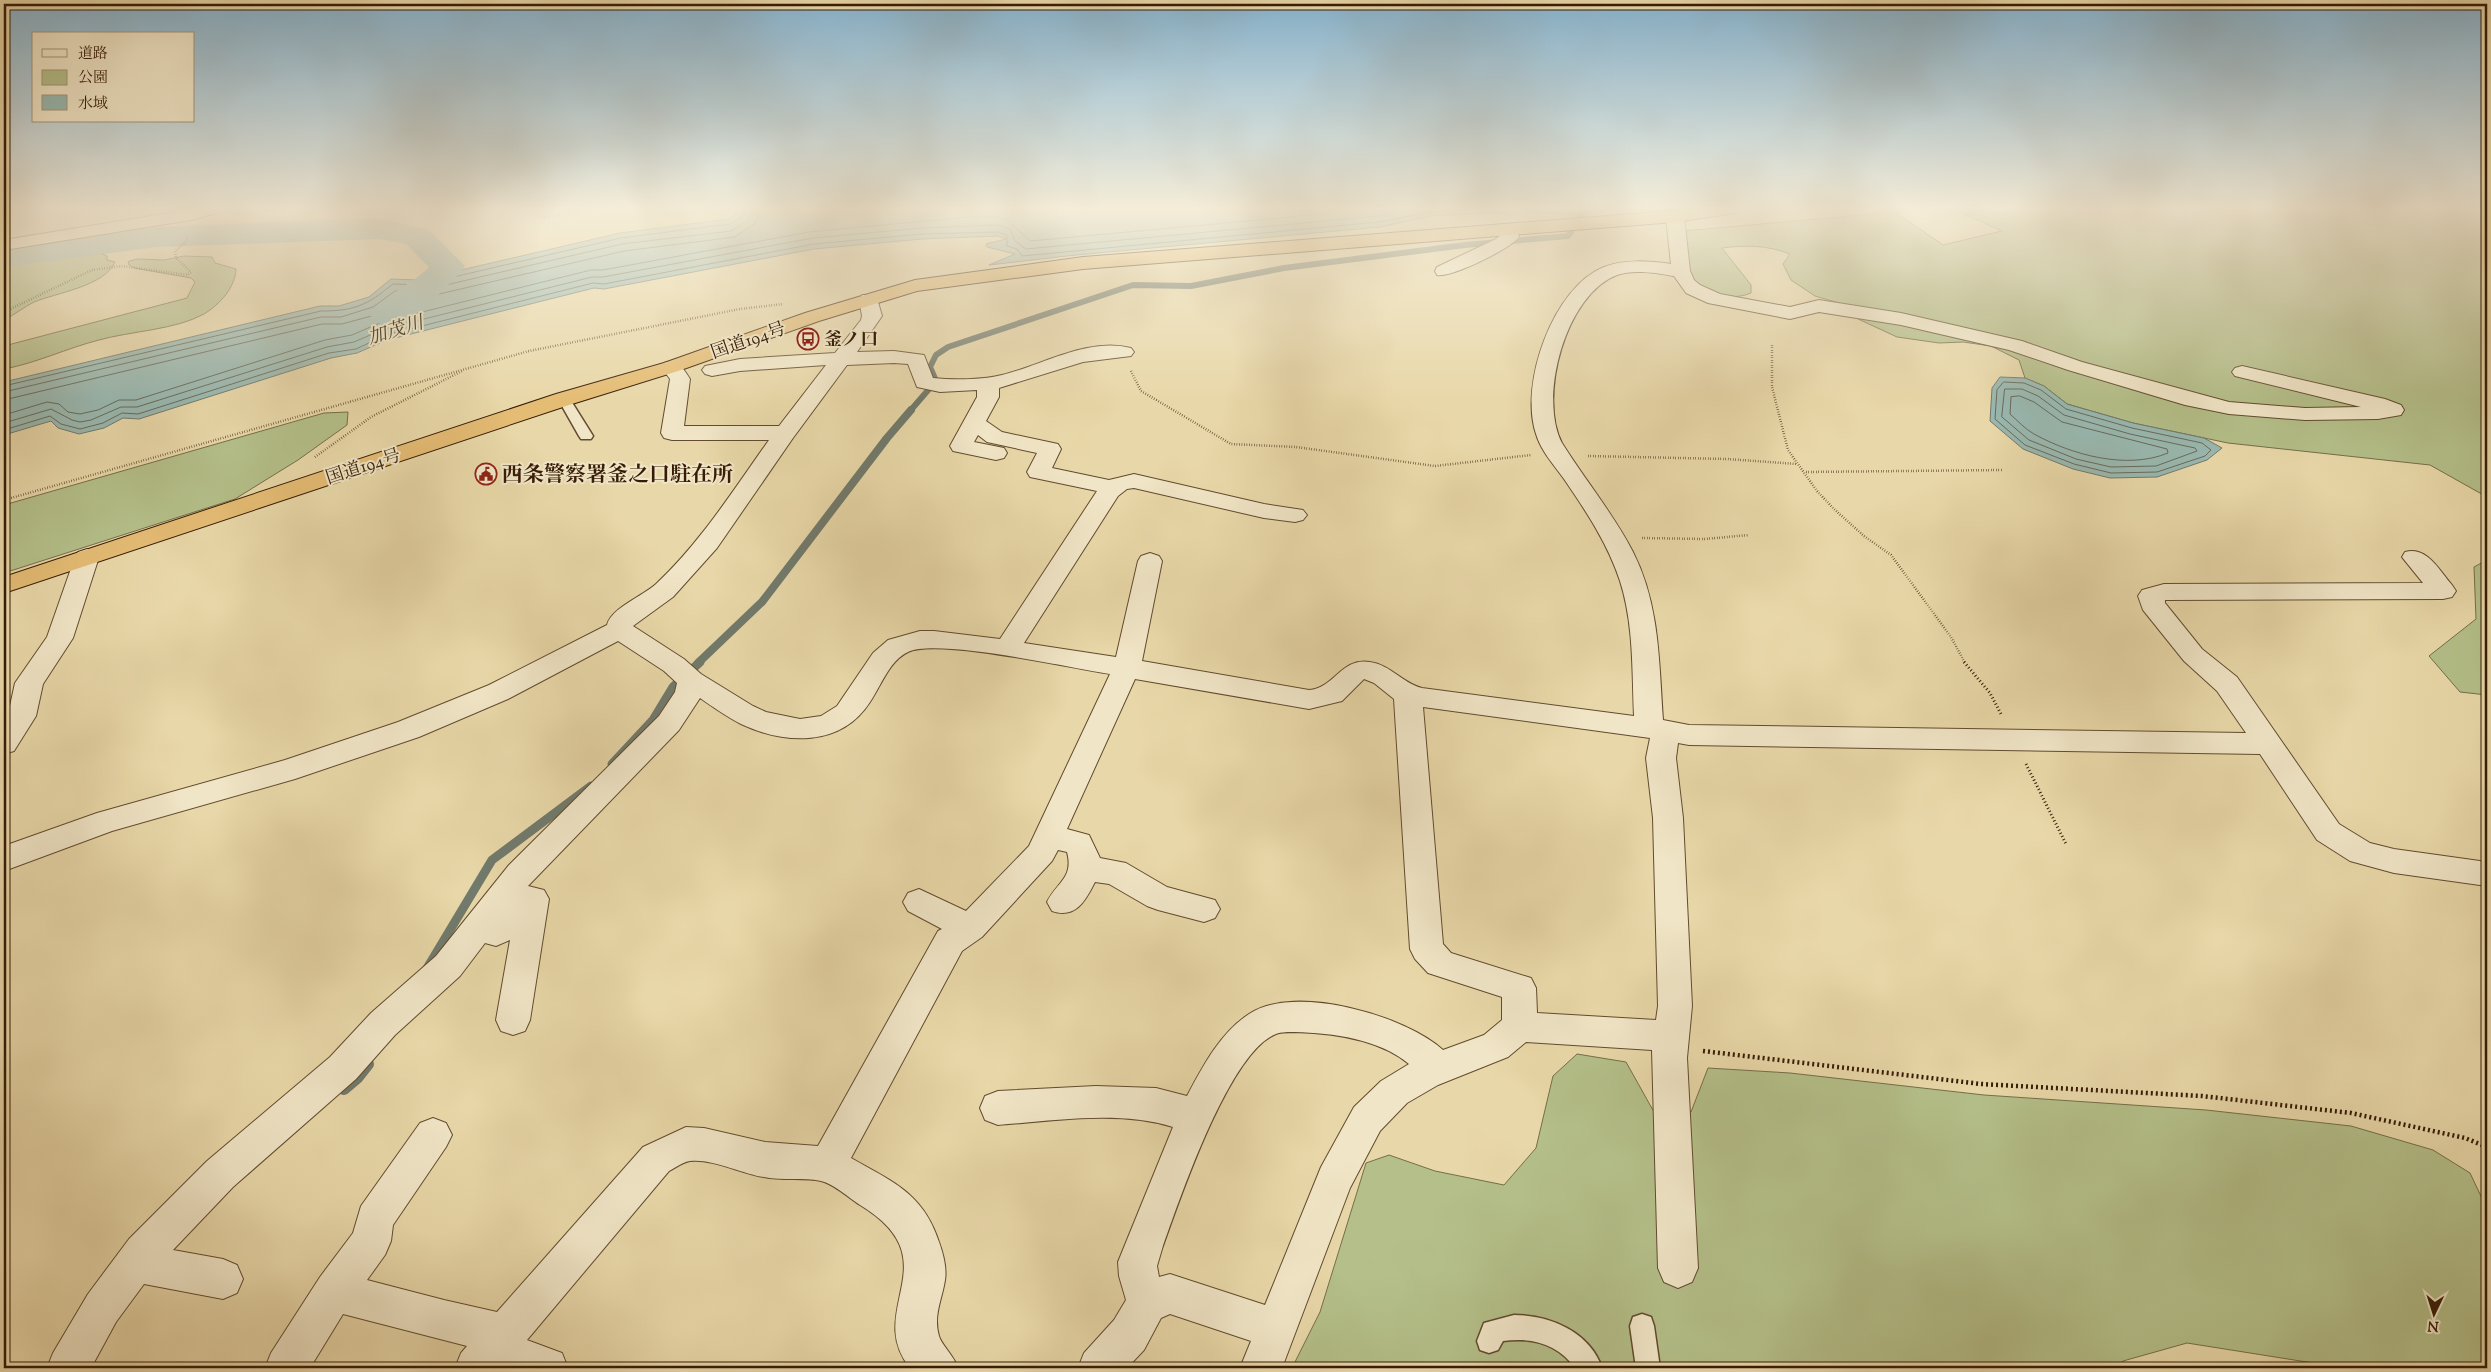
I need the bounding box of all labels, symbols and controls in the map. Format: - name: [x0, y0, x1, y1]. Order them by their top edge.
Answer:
- legend: [32, 32, 195, 122]
- text: 道路: [78, 44, 108, 65]
- text: 公園: [78, 68, 108, 89]
- text: 水域: [78, 94, 108, 115]
- water label: 加茂川: [365, 310, 429, 353]
- street label: 国道194号: [708, 317, 790, 367]
- bus stop icon: 釜ノ口: [796, 327, 820, 351]
- place label: 釜ノ口: [824, 328, 878, 354]
- street label: 国道194号: [323, 444, 405, 492]
- place label: 西条警察署釜之口駐在所: [502, 461, 733, 491]
- public building icon: 西条警察署釜之口駐在所: [474, 462, 498, 486]
- north arrow: [2408, 1290, 2458, 1340]
- text: N: [2427, 1315, 2440, 1335]

